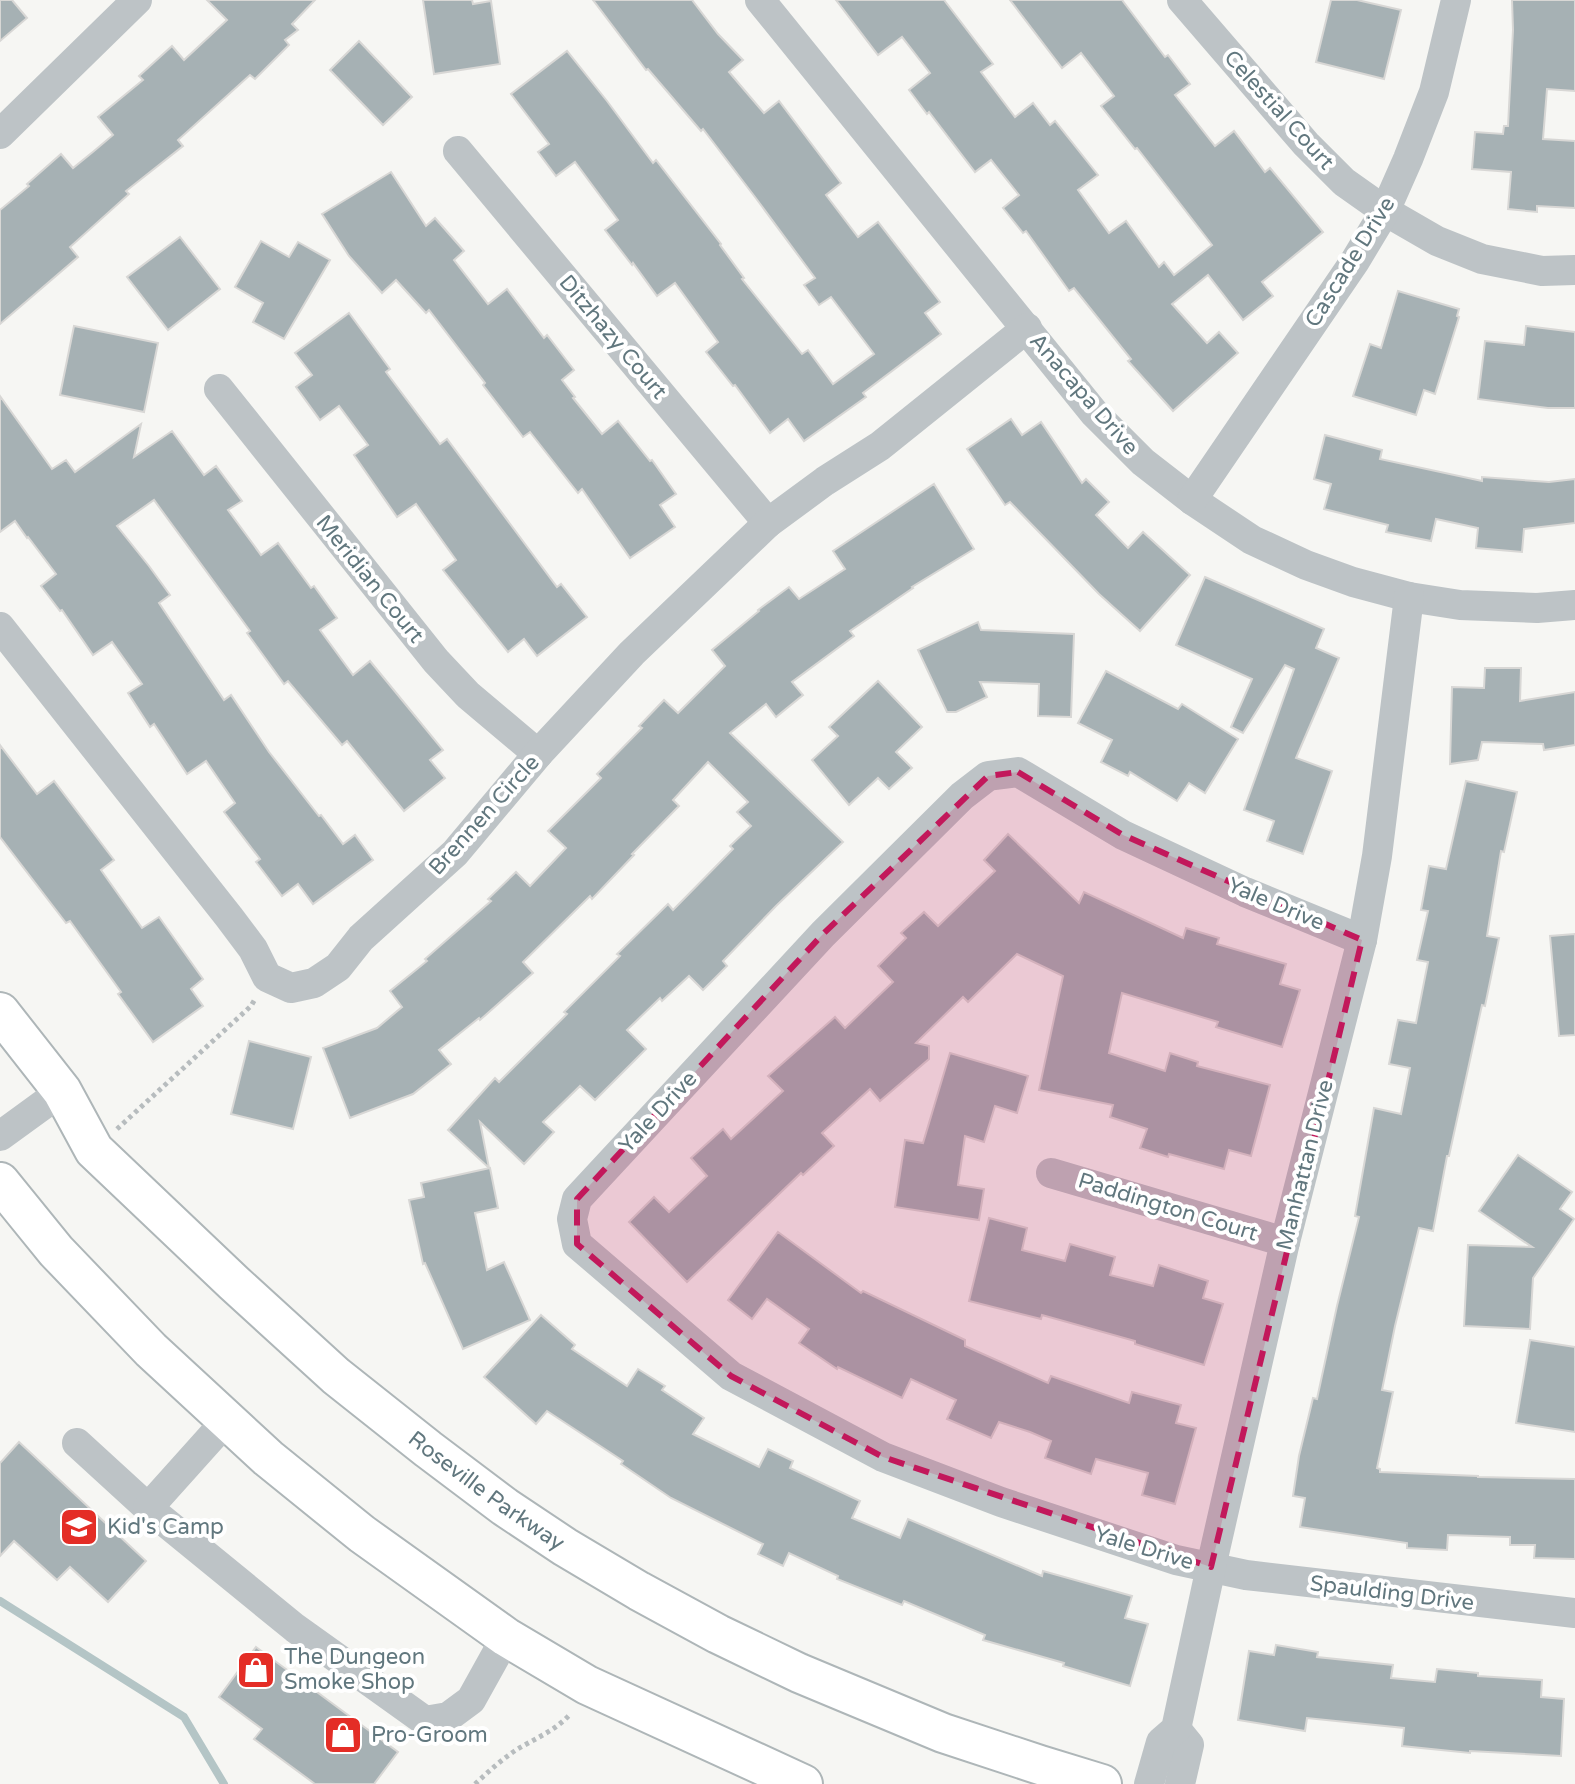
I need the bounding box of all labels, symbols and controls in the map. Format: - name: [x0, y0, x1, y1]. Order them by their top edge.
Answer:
- street label: Celestial Court: [1219, 45, 1339, 175]
- street label: Cascade Drive: [1300, 192, 1400, 332]
- street label: Ditzhazy Court: [554, 270, 672, 404]
- street label: Anacapa Drive: [1024, 328, 1144, 460]
- street label: Meridian Court: [311, 510, 429, 648]
- street label: Brennen Circle: [423, 750, 545, 880]
- street label: Yale Drive: [1224, 872, 1328, 936]
- street label: Yale Drive: [614, 1066, 702, 1158]
- street label: Manhattan Drive: [1271, 1077, 1339, 1253]
- street label: Paddington Court: [1075, 1167, 1261, 1247]
- street label: Roseville Parkway: [403, 1425, 570, 1556]
- school or university icon: Kid's Camp: [58, 1506, 100, 1548]
- place label: Kid's Camp: [107, 1514, 224, 1540]
- street label: Yale Drive: [1091, 1521, 1197, 1575]
- street label: Spaulding Drive: [1309, 1570, 1475, 1616]
- place label: The Dungeon Smoke Shop: [284, 1644, 425, 1695]
- shop icon: The Dungeon Smoke Shop: [235, 1649, 277, 1691]
- shop icon: Pro-Groom: [322, 1714, 364, 1756]
- place label: Pro-Groom: [371, 1722, 488, 1748]

